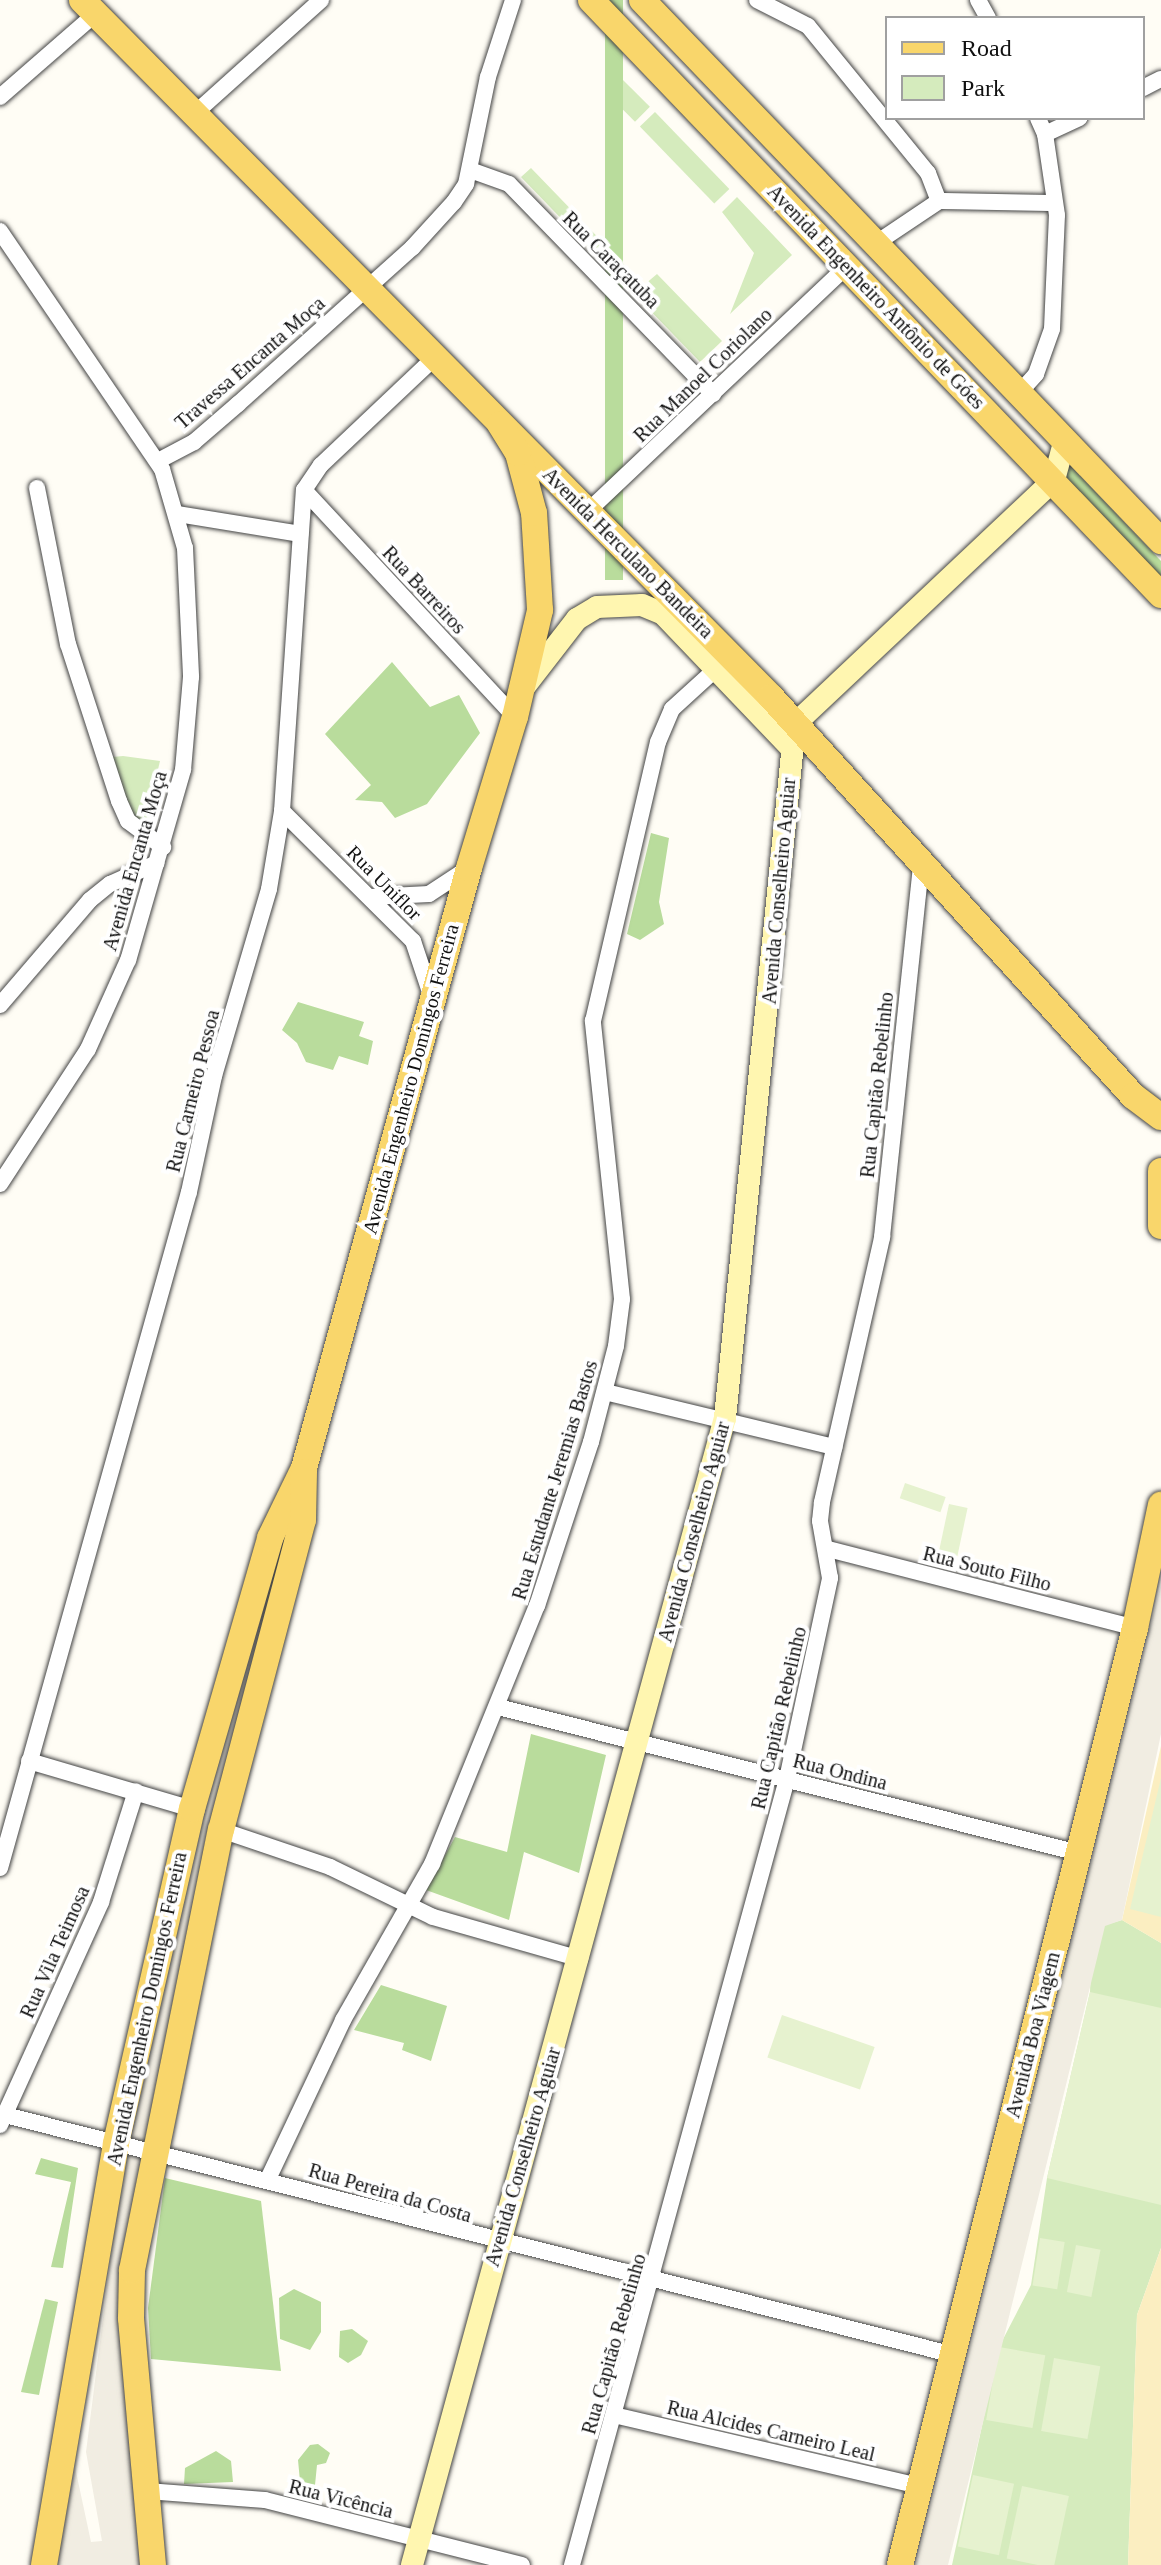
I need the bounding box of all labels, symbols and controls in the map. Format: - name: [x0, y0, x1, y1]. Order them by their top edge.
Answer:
- legend: [885, 16, 1145, 120]
- text: Road: [961, 35, 1012, 61]
- text: Park: [961, 75, 1005, 101]
- street label: Avenida Engenheiro Antônio de Góes: [762, 179, 990, 415]
- street label: Rua Caraçatuba: [558, 207, 664, 313]
- street label: Travessa Encanta Moça: [170, 292, 330, 434]
- street label: Rua Manoel Coriolano: [629, 303, 777, 447]
- street label: Avenida Herculano Bandeira: [538, 463, 718, 643]
- street label: Rua Barreiros: [377, 541, 471, 639]
- street label: Avenida Encanta Moça: [98, 768, 172, 954]
- street label: Avenida Conselheiro Aguiar: [757, 776, 801, 1006]
- street label: Rua Uniflor: [342, 841, 426, 925]
- street label: Avenida Engenheiro Domingos Ferreira: [358, 921, 464, 1237]
- street label: Rua Capitão Rebelinho: [855, 991, 899, 1179]
- street label: Rua Carneiro Pessoa: [161, 1007, 225, 1175]
- street label: Rua Estudante Jeremias Bastos: [507, 1357, 603, 1603]
- street label: Avenida Conselheiro Aguiar: [653, 1419, 735, 1645]
- street label: Rua Souto Filho: [920, 1541, 1054, 1597]
- street label: Rua Capitão Rebelinho: [746, 1624, 812, 1812]
- street label: Rua Ondina: [790, 1749, 890, 1795]
- street label: Avenida Engenheiro Domingos Ferreira: [102, 1850, 192, 2168]
- street label: Rua Vila Teimosa: [15, 1882, 95, 2022]
- street label: Avenida Boa Viagem: [1001, 1949, 1065, 2121]
- street label: Avenida Conselheiro Aguiar: [480, 2044, 566, 2270]
- street label: Rua Pereira da Costa: [306, 2158, 474, 2228]
- street label: Rua Capitão Rebelinho: [577, 2251, 651, 2437]
- street label: Rua Alcides Carneiro Leal: [664, 2395, 878, 2467]
- street label: Rua Vicência: [286, 2474, 396, 2524]

